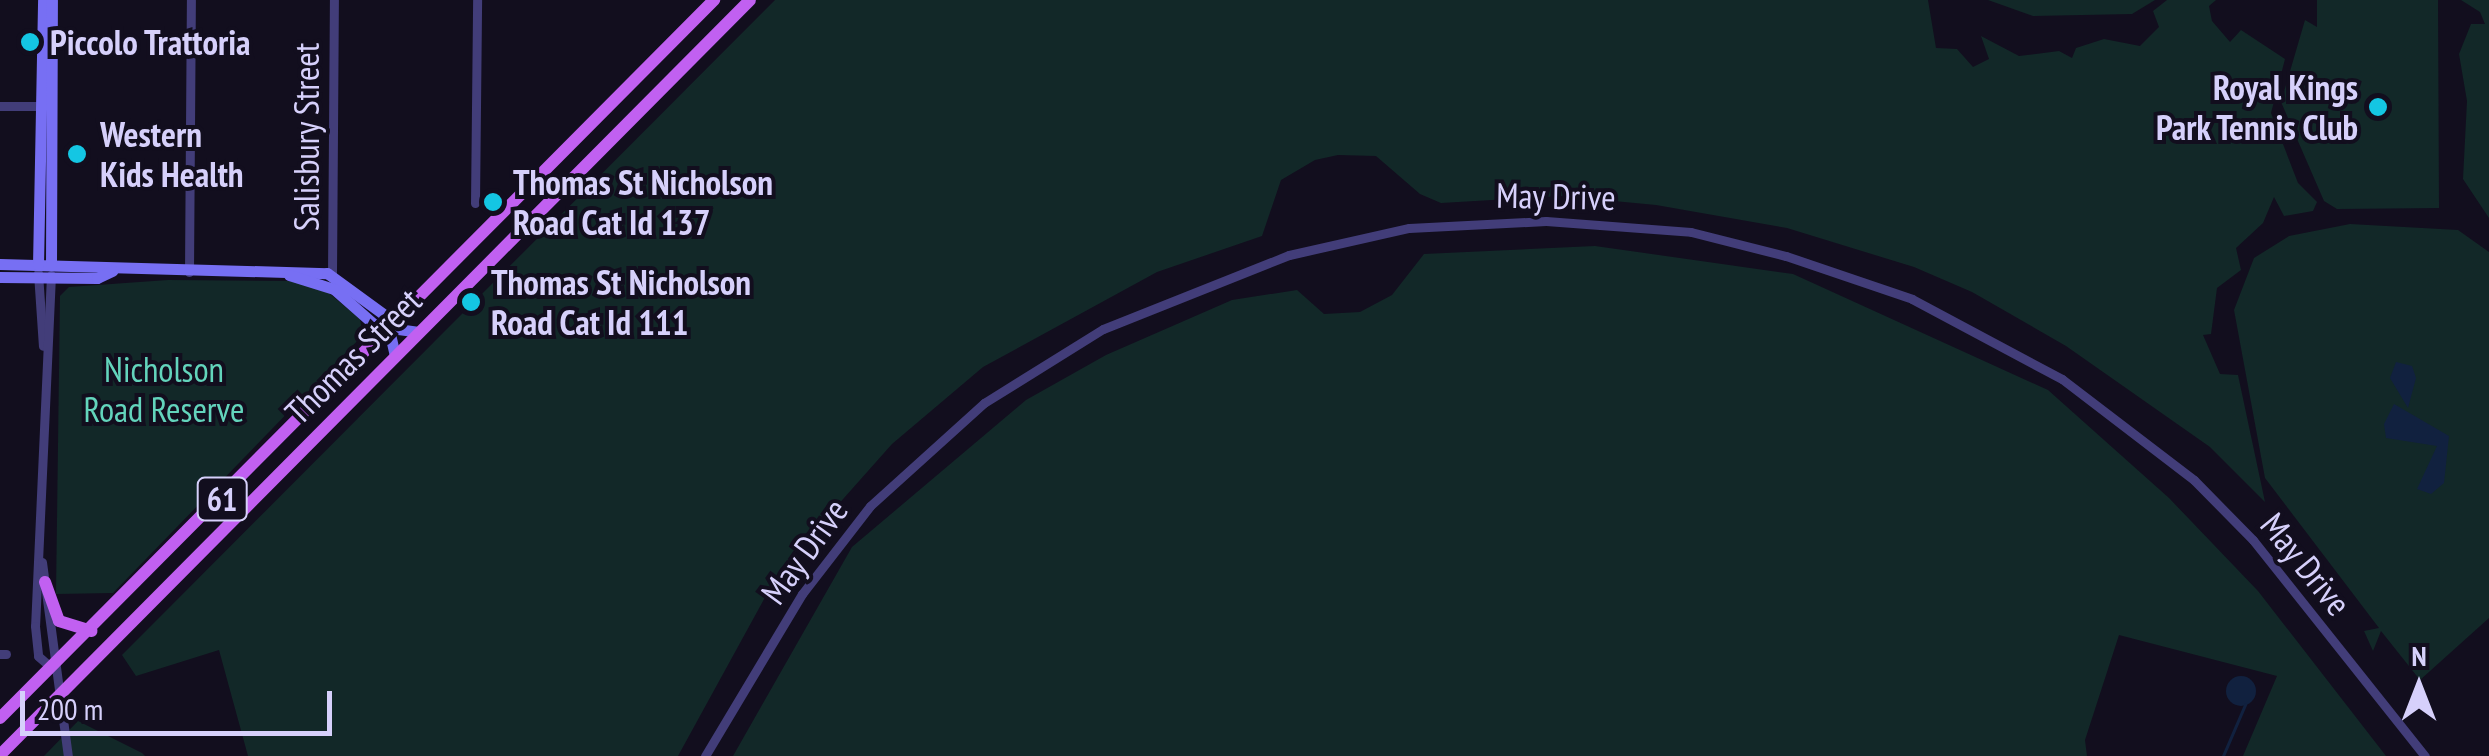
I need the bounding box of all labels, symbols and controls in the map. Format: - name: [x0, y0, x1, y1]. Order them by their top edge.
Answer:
- place label: Piccolo Trattoria: [50, 21, 252, 63]
- marker: Piccolo Trattoria: [19, 31, 41, 53]
- street label: Salisbury Street: [285, 42, 327, 232]
- place label: Royal Kings Park Tennis Club: [2154, 66, 2358, 148]
- marker: Royal Kings Park Tennis Club: [2367, 96, 2389, 118]
- place label: Western Kids Health: [100, 113, 244, 195]
- marker: Western Kids Health: [64, 141, 90, 167]
- place label: Thomas St Nicholson Road Cat Id 137: [513, 161, 773, 243]
- street label: May Drive: [1495, 174, 1617, 218]
- marker: Thomas St Nicholson Road Cat Id 137: [482, 191, 504, 213]
- place label: Thomas St Nicholson Road Cat Id 111: [491, 261, 751, 343]
- street label: Thomas Street: [276, 279, 430, 433]
- marker: Thomas St Nicholson Road Cat Id 111: [460, 291, 482, 313]
- park label: Nicholson Road Reserve: [84, 348, 244, 430]
- road number: 61: [194, 472, 250, 526]
- street label: May Drive: [752, 490, 856, 612]
- street label: May Drive: [2252, 504, 2360, 624]
- north arrow: [2369, 636, 2469, 736]
- text: N: [2411, 637, 2427, 674]
- scale bar: [25, 671, 338, 733]
- text: 200 m: [37, 689, 103, 728]

